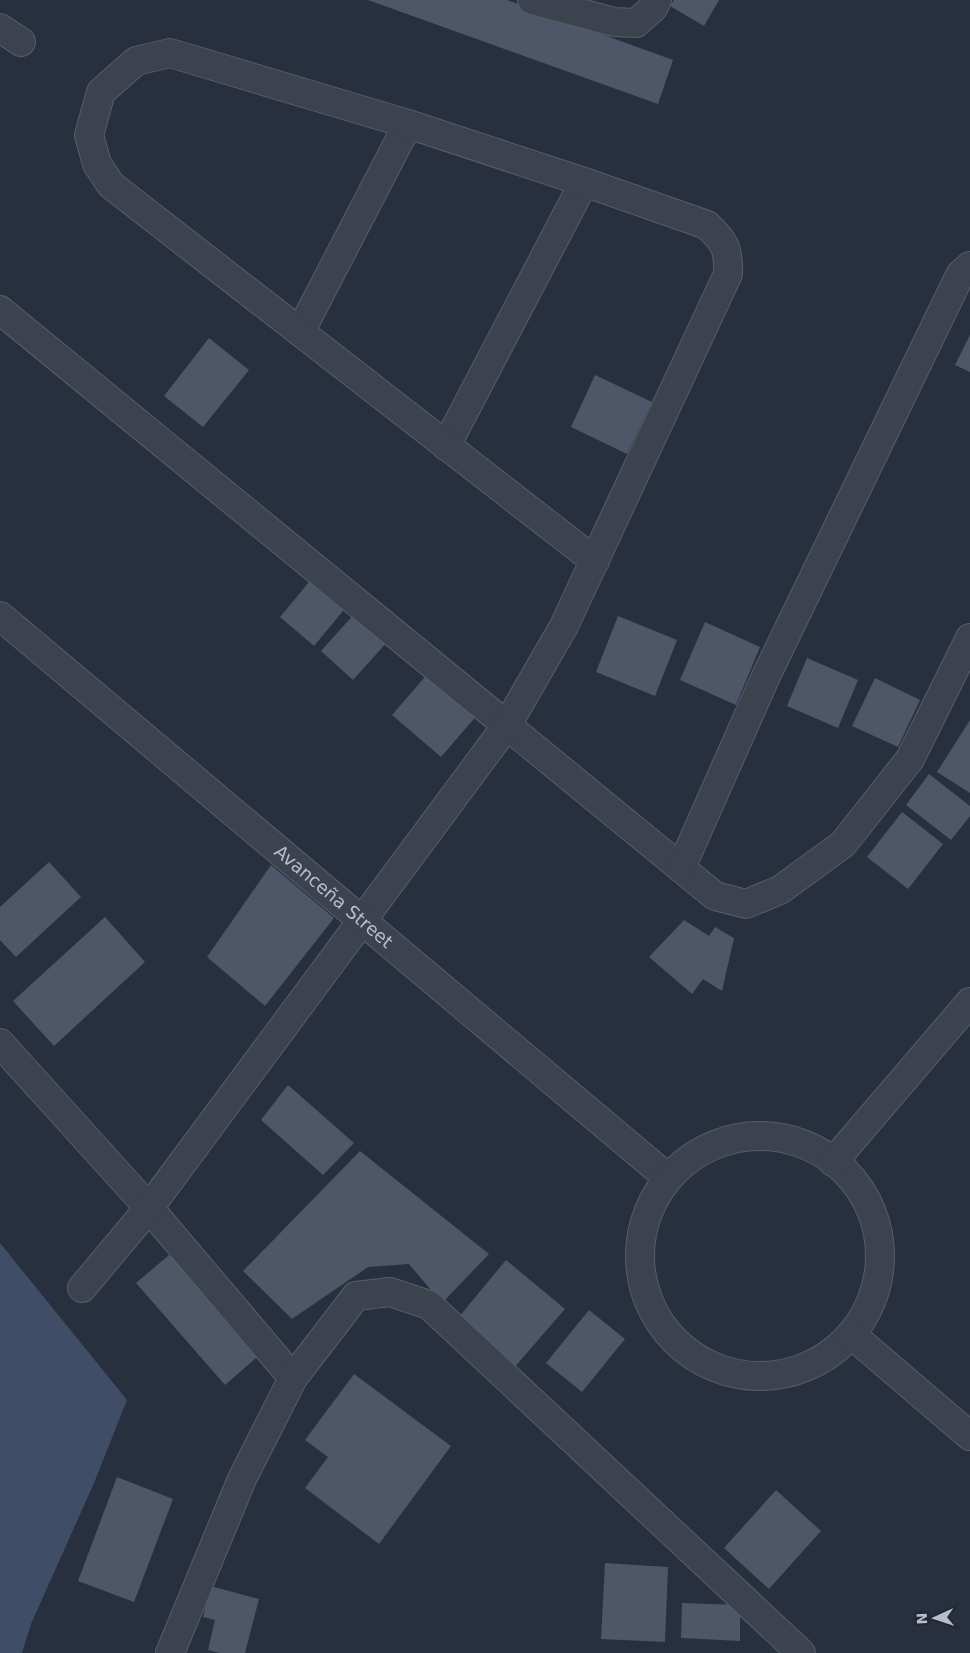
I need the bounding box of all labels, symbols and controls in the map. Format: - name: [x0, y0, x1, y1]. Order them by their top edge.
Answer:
- street label: Avanceña Street: [270, 841, 397, 952]
- north arrow: [910, 1593, 960, 1643]
- text: N: [914, 1612, 930, 1625]

